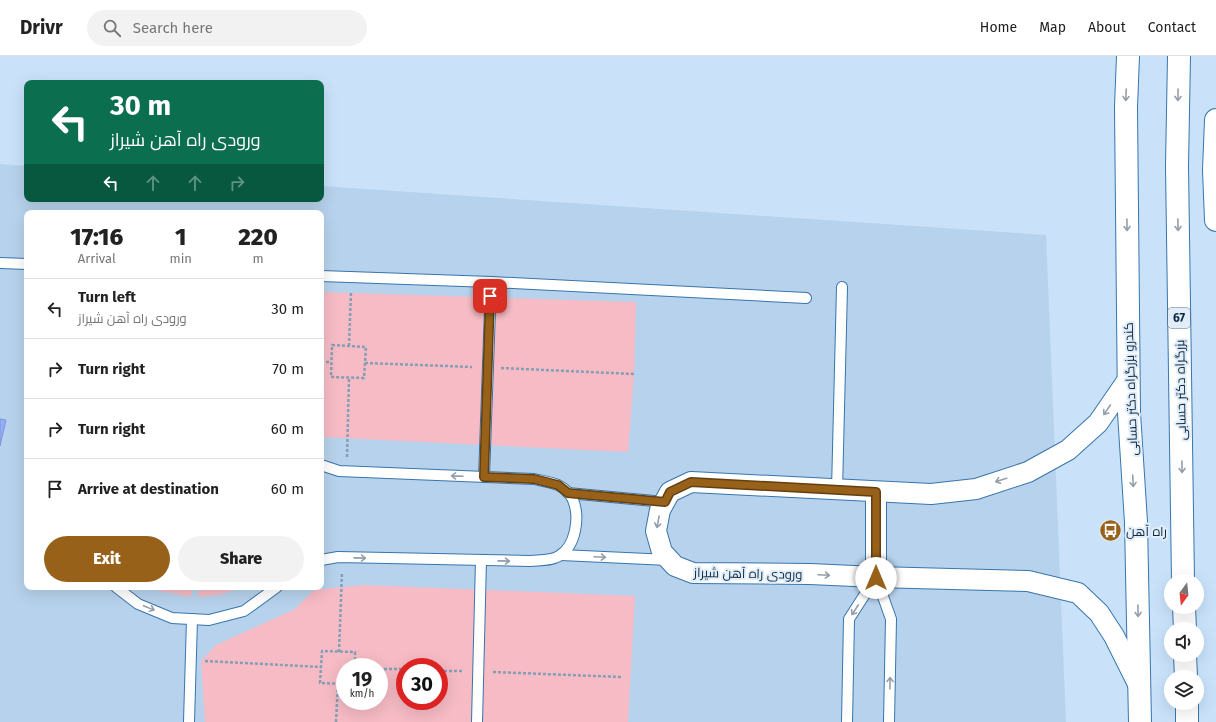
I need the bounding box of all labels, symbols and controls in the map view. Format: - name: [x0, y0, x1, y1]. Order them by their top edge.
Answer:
- search box: [87, 10, 367, 46]
- text: Drivr: [20, 16, 63, 39]
- icon: search: [101, 17, 123, 39]
- text: Search here: [133, 19, 213, 37]
- text: Home: [980, 19, 1017, 36]
- text: Map: [1039, 19, 1066, 36]
- text: About: [1088, 19, 1126, 36]
- text: Contact: [1148, 19, 1196, 36]
- one-way arrow: [1123, 88, 1130, 101]
- one-way arrow: [1175, 88, 1182, 101]
- text: 30 m: [110, 89, 171, 122]
- icon: left: [44, 96, 96, 148]
- text: ورودی راه آهن شیراز: [110, 129, 260, 151]
- icon: left: [100, 172, 122, 194]
- icon: ahead: [142, 172, 164, 194]
- icon: ahead: [184, 172, 206, 194]
- icon: right: [226, 172, 248, 194]
- one-way arrow: [1123, 218, 1131, 231]
- one-way arrow: [1174, 218, 1182, 231]
- text: 17:16: [70, 223, 123, 251]
- text: 1: [175, 223, 186, 251]
- text: 220: [238, 223, 278, 251]
- text: Arrival: [78, 251, 116, 266]
- text: min: [170, 251, 192, 266]
- text: m: [252, 251, 264, 266]
- pin: [473, 279, 507, 313]
- icon: arrive: [479, 285, 501, 307]
- text: Turn left: [78, 288, 136, 306]
- icon: left: [44, 298, 66, 320]
- text: 30 m: [271, 300, 304, 318]
- road number: 67: [1168, 308, 1190, 328]
- text: ورودی راه آهن شیراز: [78, 311, 187, 326]
- street label: کندرو بزرگراه دکتر حسابی: [1121, 322, 1140, 456]
- street label: بزرگراه دکتر حسابی: [1172, 339, 1189, 440]
- icon: right: [44, 358, 66, 380]
- text: Turn right: [78, 360, 145, 378]
- text: 70 m: [272, 360, 304, 378]
- one-way arrow: [1103, 404, 1111, 415]
- icon: right: [44, 418, 66, 440]
- text: Turn right: [78, 420, 145, 438]
- text: 60 m: [271, 420, 304, 438]
- one-way arrow: [1178, 460, 1185, 473]
- one-way arrow: [451, 472, 464, 479]
- one-way arrow: [1130, 474, 1137, 487]
- one-way arrow: [995, 477, 1007, 485]
- icon: arrive: [44, 478, 66, 500]
- text: Arrive at destination: [78, 480, 219, 498]
- text: 60 m: [271, 480, 304, 498]
- one-way arrow: [653, 515, 661, 528]
- bus stop icon: راه آهن: [1097, 518, 1123, 544]
- place label: راه آهن: [1126, 524, 1167, 539]
- button: Exit: [44, 536, 170, 582]
- button: Share: [178, 536, 304, 582]
- one-way arrow: [593, 553, 606, 561]
- one-way arrow: [353, 554, 366, 562]
- one-way arrow: [497, 557, 510, 565]
- position arrow: [855, 557, 897, 599]
- street label: ورودی راه آهن شیراز: [693, 565, 802, 582]
- one-way arrow: [817, 571, 830, 578]
- north arrow: [1164, 574, 1204, 614]
- map controls: [1164, 574, 1204, 710]
- one-way arrow: [850, 604, 858, 616]
- one-way arrow: [1134, 604, 1142, 617]
- one-way arrow: [142, 605, 154, 613]
- button: sound: [1164, 622, 1204, 662]
- speed limit sign: 30: [396, 658, 448, 710]
- text: 19: [352, 667, 372, 691]
- button: layers: [1164, 670, 1204, 710]
- one-way arrow: [886, 677, 893, 690]
- text: km/h: [350, 688, 374, 700]

